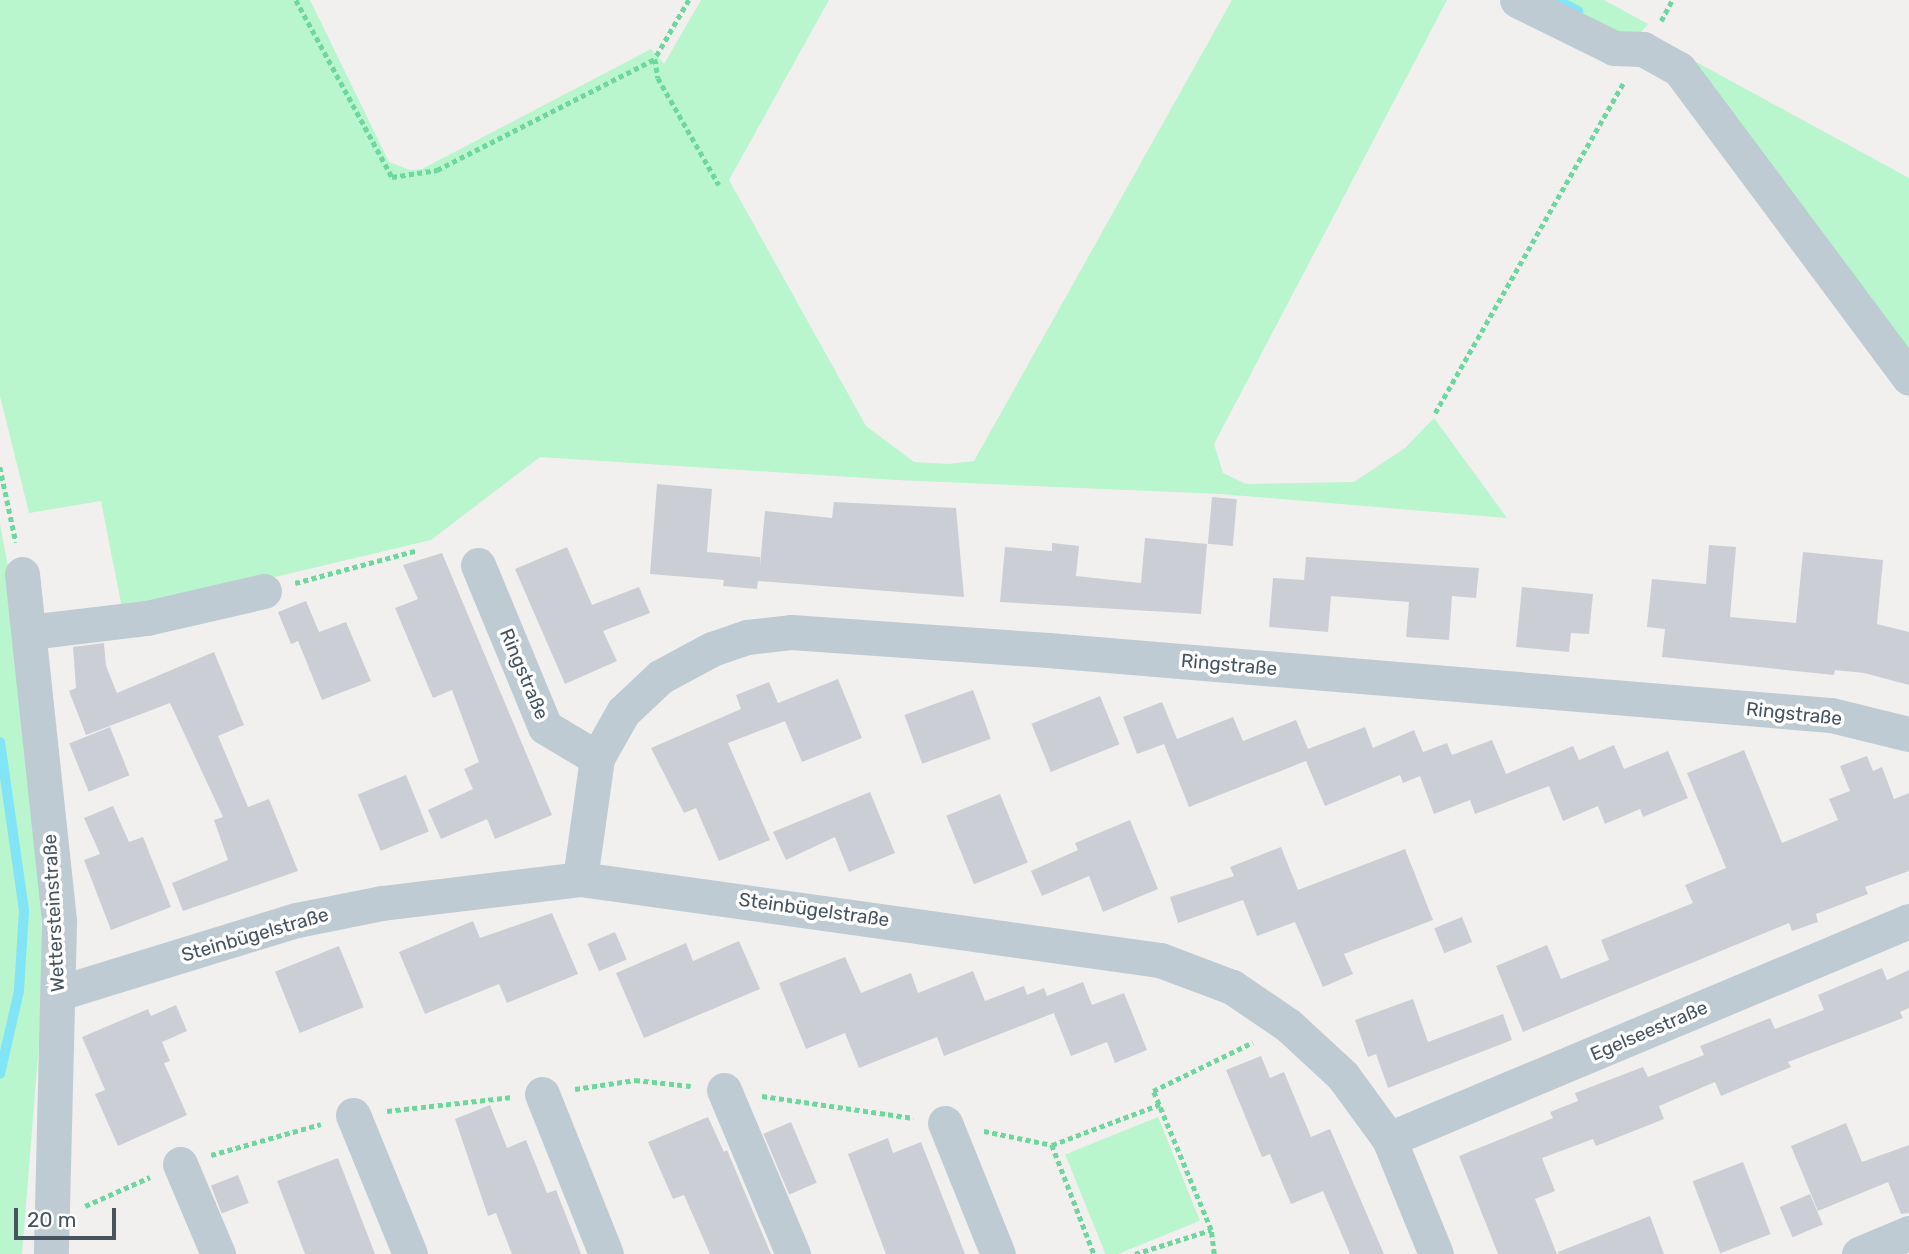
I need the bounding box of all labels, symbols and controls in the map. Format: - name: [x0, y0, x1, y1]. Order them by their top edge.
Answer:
- street label: Ringstraße: [495, 625, 553, 723]
- street label: Ringstraße: [1180, 649, 1278, 681]
- street label: Ringstraße: [1745, 698, 1843, 730]
- street label: Wettersteinstraße: [38, 833, 70, 993]
- street label: Steinbügelstraße: [737, 888, 891, 932]
- street label: Steinbügelstraße: [179, 903, 331, 967]
- street label: Egelseestraße: [1587, 996, 1711, 1066]
- scale bar: [18, 1194, 119, 1238]
- text: 20 m: [27, 1207, 76, 1232]

